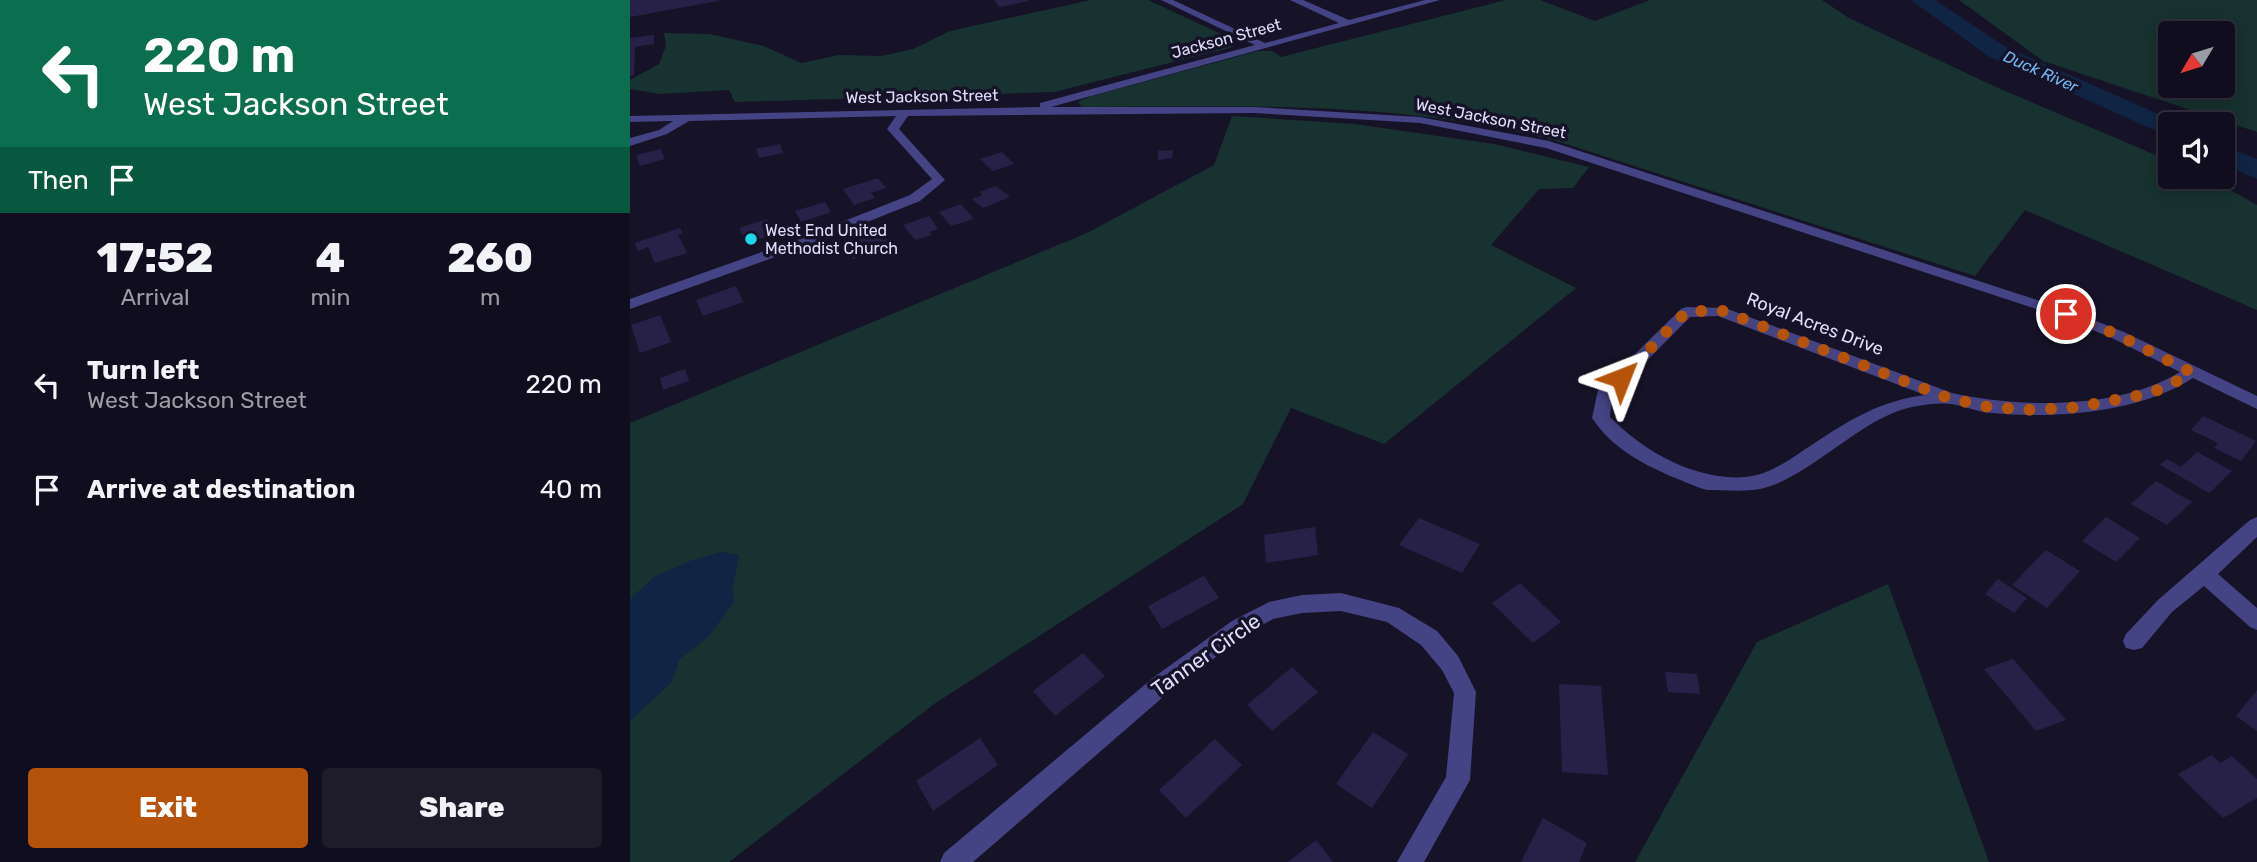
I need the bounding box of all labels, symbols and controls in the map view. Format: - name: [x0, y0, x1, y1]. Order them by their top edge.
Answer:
- street label: Jackson Street: [1169, 15, 1283, 62]
- north arrow: [2158, 21, 2235, 98]
- map controls: [2158, 21, 2235, 189]
- text: 220 m: [143, 26, 295, 84]
- icon: left: [28, 28, 119, 119]
- water label: Duck River: [2001, 47, 2082, 97]
- text: West Jackson Street: [143, 85, 449, 123]
- street label: West Jackson Street: [845, 86, 999, 107]
- street label: West Jackson Street: [1414, 95, 1568, 142]
- button: sound: [2158, 112, 2235, 189]
- icon: arrive: [103, 161, 141, 199]
- text: Then: [28, 165, 89, 196]
- place label: West End United Methodist Church: [765, 221, 898, 258]
- marker: West End United Methodist Church: [743, 231, 759, 247]
- text: 17:52: [97, 233, 214, 283]
- text: 4: [315, 233, 345, 283]
- text: 260: [447, 233, 533, 283]
- text: Arrival: [121, 283, 190, 311]
- text: min: [310, 283, 350, 311]
- text: m: [480, 283, 500, 311]
- pin: [2036, 284, 2096, 344]
- street label: Royal Acres Drive: [1743, 288, 1887, 360]
- icon: arrive: [2047, 295, 2085, 333]
- position arrow: [1584, 341, 1658, 415]
- text: Turn left: [87, 355, 199, 386]
- icon: left: [28, 366, 66, 404]
- text: 220 m: [525, 369, 602, 400]
- text: West Jackson Street: [87, 386, 307, 414]
- icon: arrive: [28, 471, 66, 509]
- text: Arrive at destination: [87, 474, 355, 505]
- text: 40 m: [540, 474, 602, 505]
- street label: Tanner Circle: [1147, 608, 1265, 701]
- button: Exit: [28, 768, 308, 848]
- button: Share: [322, 768, 602, 848]

